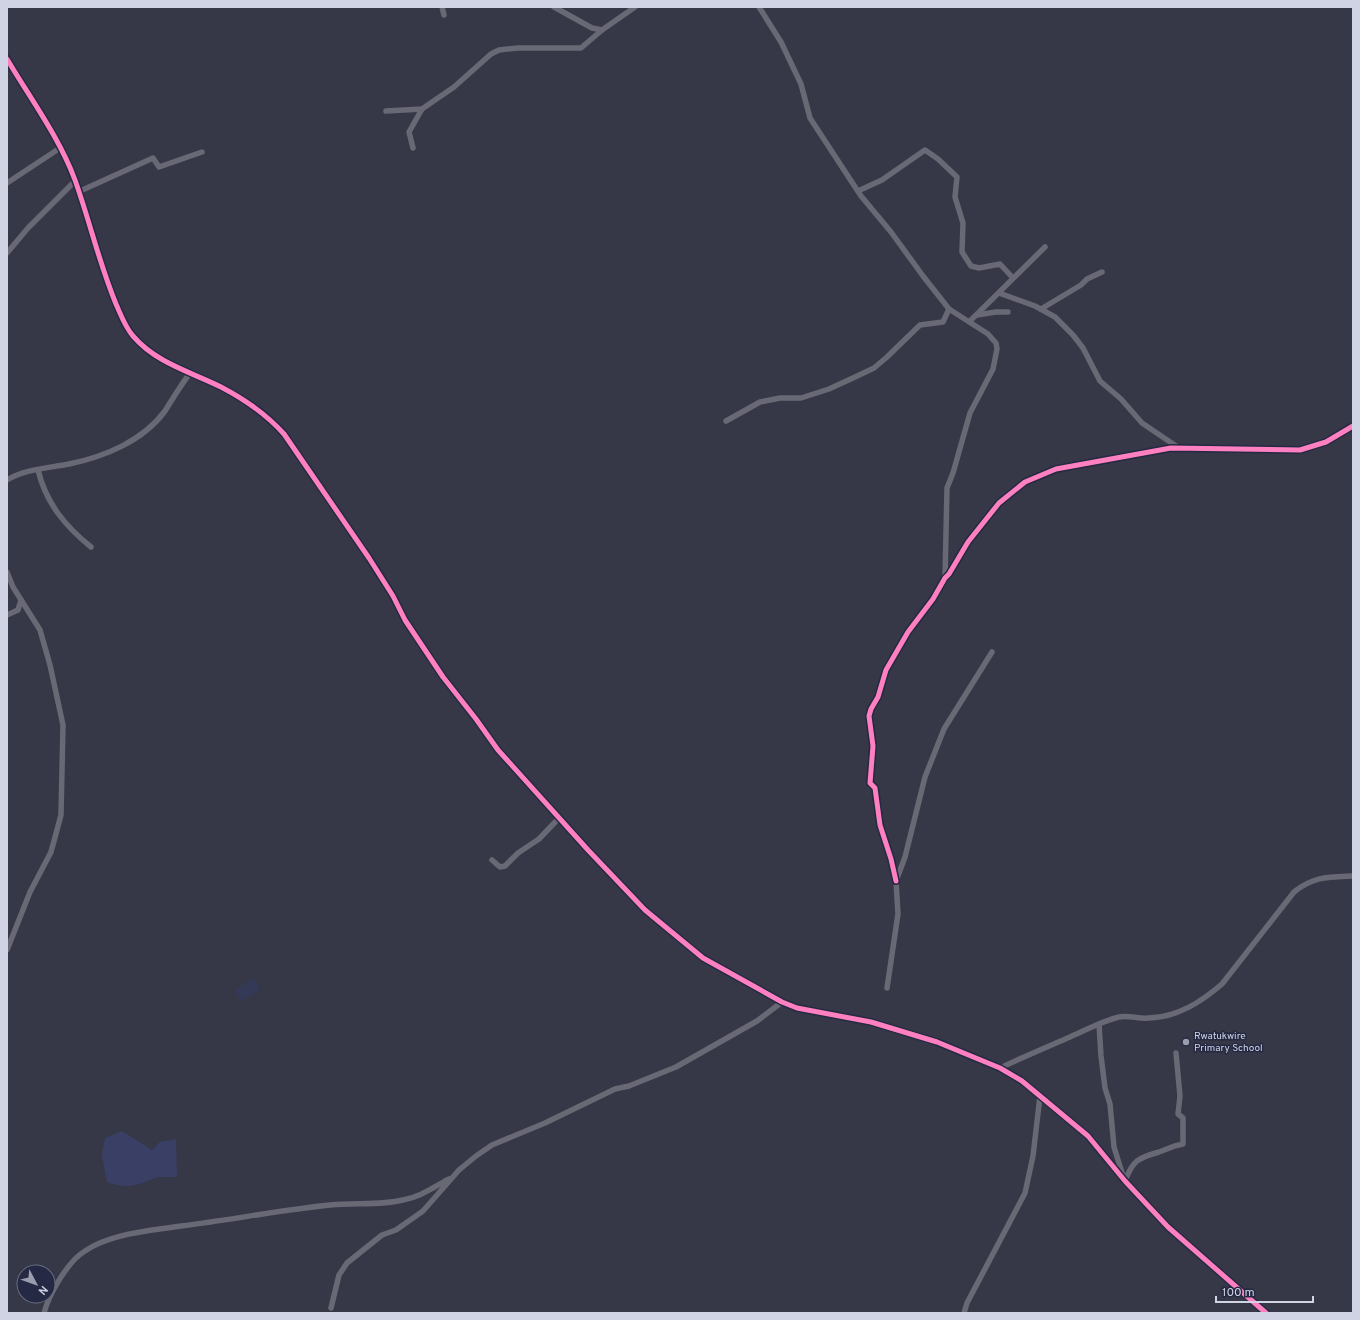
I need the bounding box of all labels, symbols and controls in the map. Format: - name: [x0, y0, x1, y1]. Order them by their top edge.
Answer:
- place label: Rwatukwire Primary School: [1194, 1030, 1263, 1055]
- marker: Rwatukwire Primary School: [1181, 1037, 1191, 1047]
- north arrow: [16, 1264, 56, 1304]
- scale bar: [1216, 1278, 1313, 1304]
- text: N: [35, 1282, 51, 1297]
- text: 100 m: [1222, 1285, 1255, 1301]

